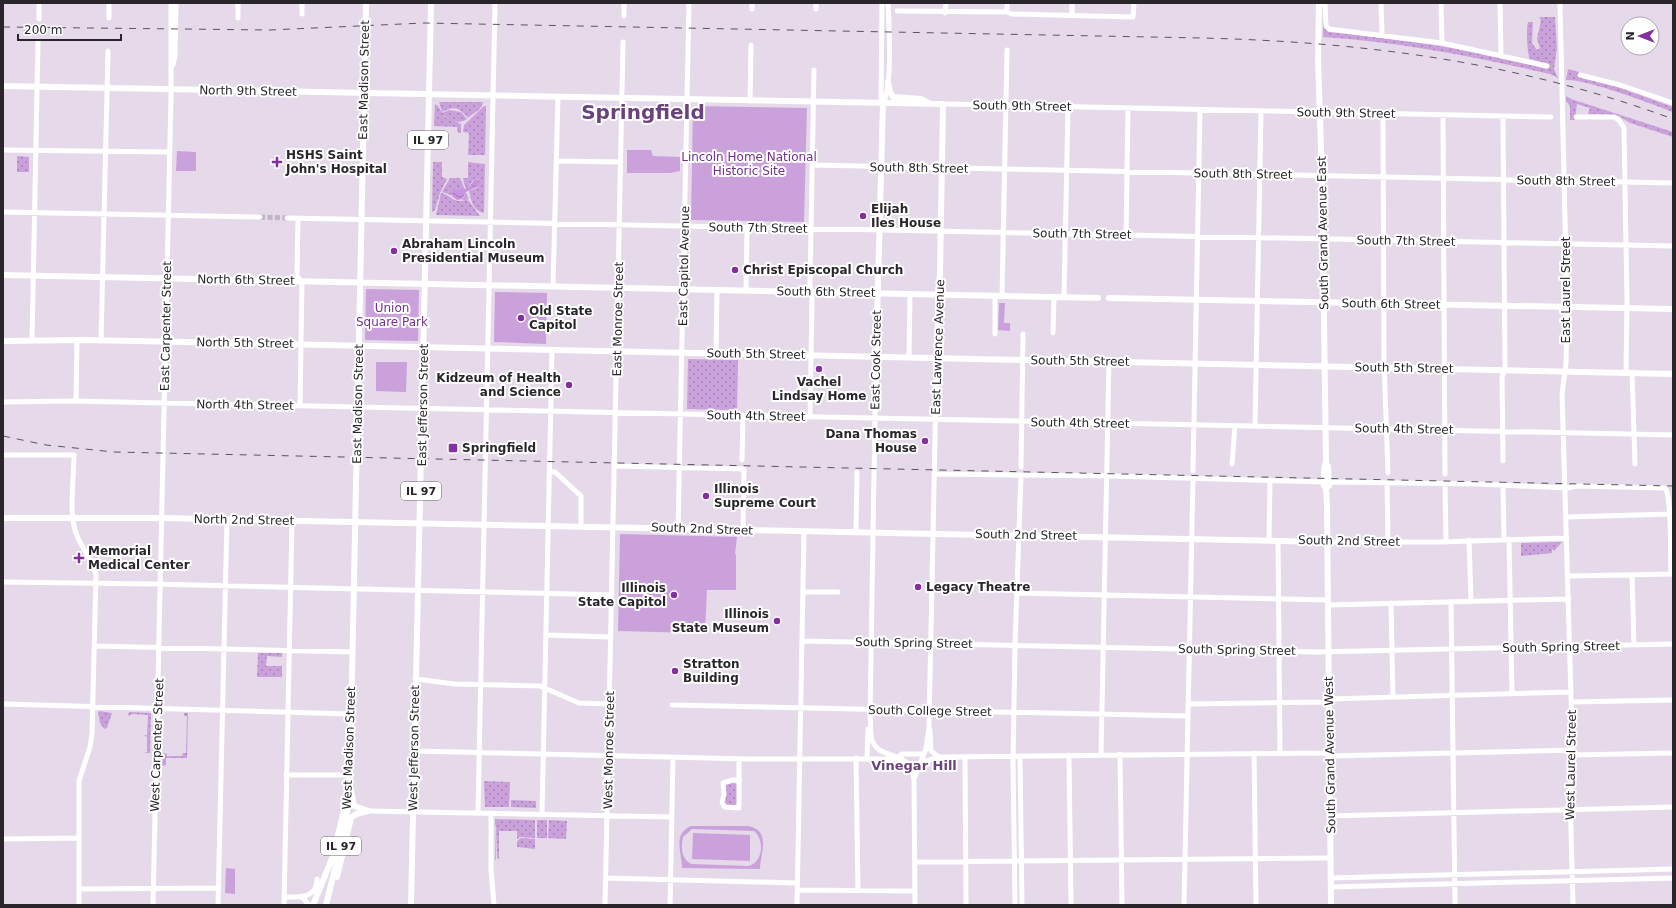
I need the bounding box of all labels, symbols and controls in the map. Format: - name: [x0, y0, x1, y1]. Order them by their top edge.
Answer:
- scale bar: [18, 16, 121, 42]
- north arrow: [1620, 16, 1660, 56]
- street label: East Madison Street: [356, 20, 372, 140]
- text: 200 m: [24, 23, 62, 37]
- text: N: [1624, 31, 1637, 41]
- street label: North 9th Street: [199, 83, 297, 99]
- street label: South 9th Street: [972, 98, 1072, 114]
- district label: Springfield: [581, 100, 705, 124]
- street label: South 9th Street: [1296, 105, 1396, 121]
- road number: IL 97: [408, 131, 448, 149]
- place label: HSHS Saint John's Hospital: [285, 148, 387, 176]
- park label: Lincoln Home National Historic Site: [681, 150, 817, 178]
- marker: HSHS Saint John's Hospital: [271, 156, 283, 168]
- street label: South Grand Avenue East: [1315, 156, 1331, 310]
- street label: South 8th Street: [869, 160, 969, 176]
- street label: South 8th Street: [1193, 166, 1293, 182]
- street label: South 8th Street: [1516, 173, 1616, 189]
- place label: Elijah Iles House: [871, 202, 941, 230]
- street label: East Capitol Avenue: [676, 206, 692, 326]
- marker: Elijah Iles House: [858, 211, 868, 221]
- street label: South 7th Street: [708, 220, 808, 236]
- street label: South 7th Street: [1032, 226, 1132, 242]
- street label: South 7th Street: [1356, 233, 1456, 249]
- street label: East Laurel Street: [1559, 236, 1573, 344]
- place label: Abraham Lincoln Presidential Museum: [402, 237, 544, 265]
- marker: Abraham Lincoln Presidential Museum: [389, 246, 399, 256]
- street label: East Carpenter Street: [158, 260, 174, 391]
- street label: East Monroe Street: [610, 261, 626, 376]
- place label: Christ Episcopal Church: [743, 263, 903, 277]
- marker: Christ Episcopal Church: [730, 265, 740, 275]
- street label: North 6th Street: [197, 272, 295, 288]
- street label: East Lawrence Avenue: [929, 279, 947, 415]
- street label: South 6th Street: [776, 284, 876, 300]
- street label: South 6th Street: [1341, 296, 1441, 312]
- park label: Union Square Park: [356, 301, 428, 329]
- place label: Old State Capitol: [529, 304, 592, 332]
- street label: East Cook Street: [868, 310, 884, 410]
- marker: Old State Capitol: [516, 313, 526, 323]
- street label: North 5th Street: [196, 335, 294, 351]
- street label: East Jefferson Street: [415, 343, 431, 466]
- street label: East Madison Street: [350, 344, 366, 464]
- street label: South 5th Street: [706, 346, 806, 362]
- street label: South 5th Street: [1030, 353, 1130, 369]
- street label: South 5th Street: [1354, 360, 1454, 376]
- marker: Vachel Lindsay Home: [814, 364, 824, 374]
- place label: Kidzeum of Health and Science: [436, 371, 561, 399]
- place label: Vachel Lindsay Home: [772, 375, 866, 403]
- marker: Kidzeum of Health and Science: [564, 380, 574, 390]
- street label: North 4th Street: [196, 397, 294, 413]
- street label: South 4th Street: [706, 408, 806, 424]
- street label: South 4th Street: [1030, 415, 1130, 431]
- street label: South 4th Street: [1354, 421, 1454, 437]
- place label: Dana Thomas House: [825, 427, 917, 455]
- marker: Dana Thomas House: [920, 436, 930, 446]
- place label: Springfield: [462, 441, 536, 455]
- marker: Springfield: [447, 442, 459, 454]
- road number: IL 97: [401, 482, 441, 500]
- place label: Illinois Supreme Court: [714, 482, 816, 510]
- marker: Illinois Supreme Court: [701, 491, 711, 501]
- street label: North 2nd Street: [194, 512, 295, 528]
- street label: South 2nd Street: [651, 520, 753, 538]
- street label: South 2nd Street: [975, 527, 1077, 543]
- street label: South 2nd Street: [1298, 533, 1400, 549]
- place label: Memorial Medical Center: [88, 544, 190, 572]
- marker: Memorial Medical Center: [73, 552, 85, 564]
- place label: Legacy Theatre: [926, 580, 1030, 594]
- place label: Illinois State Capitol: [578, 581, 666, 609]
- marker: Legacy Theatre: [913, 582, 923, 592]
- marker: Illinois State Capitol: [669, 590, 679, 600]
- place label: Illinois State Museum: [672, 607, 769, 635]
- marker: Illinois State Museum: [772, 616, 782, 626]
- street label: South Spring Street: [855, 635, 973, 651]
- street label: South Spring Street: [1502, 639, 1620, 655]
- street label: South Spring Street: [1178, 642, 1296, 658]
- place label: Stratton Building: [683, 657, 740, 685]
- marker: Stratton Building: [670, 666, 680, 676]
- street label: South Grand Avenue West: [1322, 676, 1338, 834]
- street label: West Carpenter Street: [148, 678, 166, 812]
- street label: West Jefferson Street: [406, 684, 422, 811]
- street label: West Madison Street: [340, 686, 358, 810]
- street label: West Monroe Street: [601, 690, 617, 809]
- street label: South College Street: [868, 703, 992, 719]
- street label: West Laurel Street: [1563, 709, 1579, 820]
- district label: Vinegar Hill: [871, 758, 957, 773]
- road number: IL 97: [321, 837, 361, 855]

